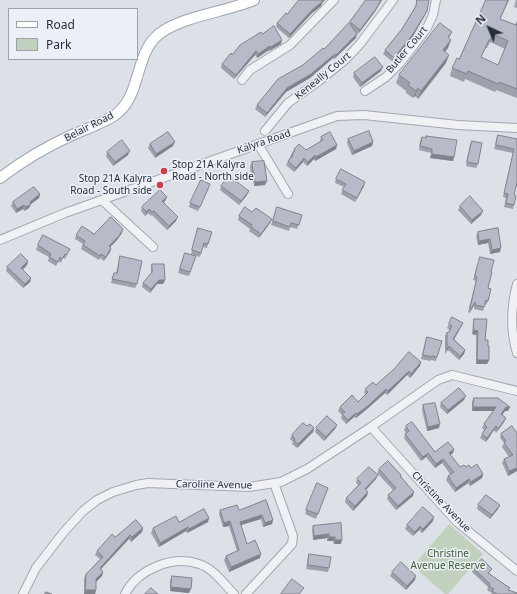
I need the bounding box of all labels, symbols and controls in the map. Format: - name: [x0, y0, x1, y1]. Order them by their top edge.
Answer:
- legend: [8, 8, 138, 60]
- north arrow: [469, 8, 509, 48]
- text: N: [472, 11, 489, 28]
- text: Road: [46, 16, 75, 33]
- street label: Butler Court: [384, 24, 430, 76]
- text: Park: [46, 36, 71, 53]
- street label: Keneally Court: [293, 50, 353, 102]
- street label: Belair Road: [62, 109, 116, 145]
- street label: Kalyra Road: [236, 127, 292, 157]
- place label: Stop 21A Kalyra Road - North side: [172, 159, 254, 182]
- marker: Stop 21A Kalyra Road - North side: [159, 166, 169, 176]
- place label: Stop 21A Kalyra Road - South side: [70, 173, 152, 196]
- marker: Stop 21A Kalyra Road - South side: [155, 180, 165, 190]
- street label: Christine Avenue: [409, 469, 473, 535]
- street label: Caroline Avenue: [176, 478, 252, 492]
- park label: Christine Avenue Reserve: [411, 548, 485, 572]

